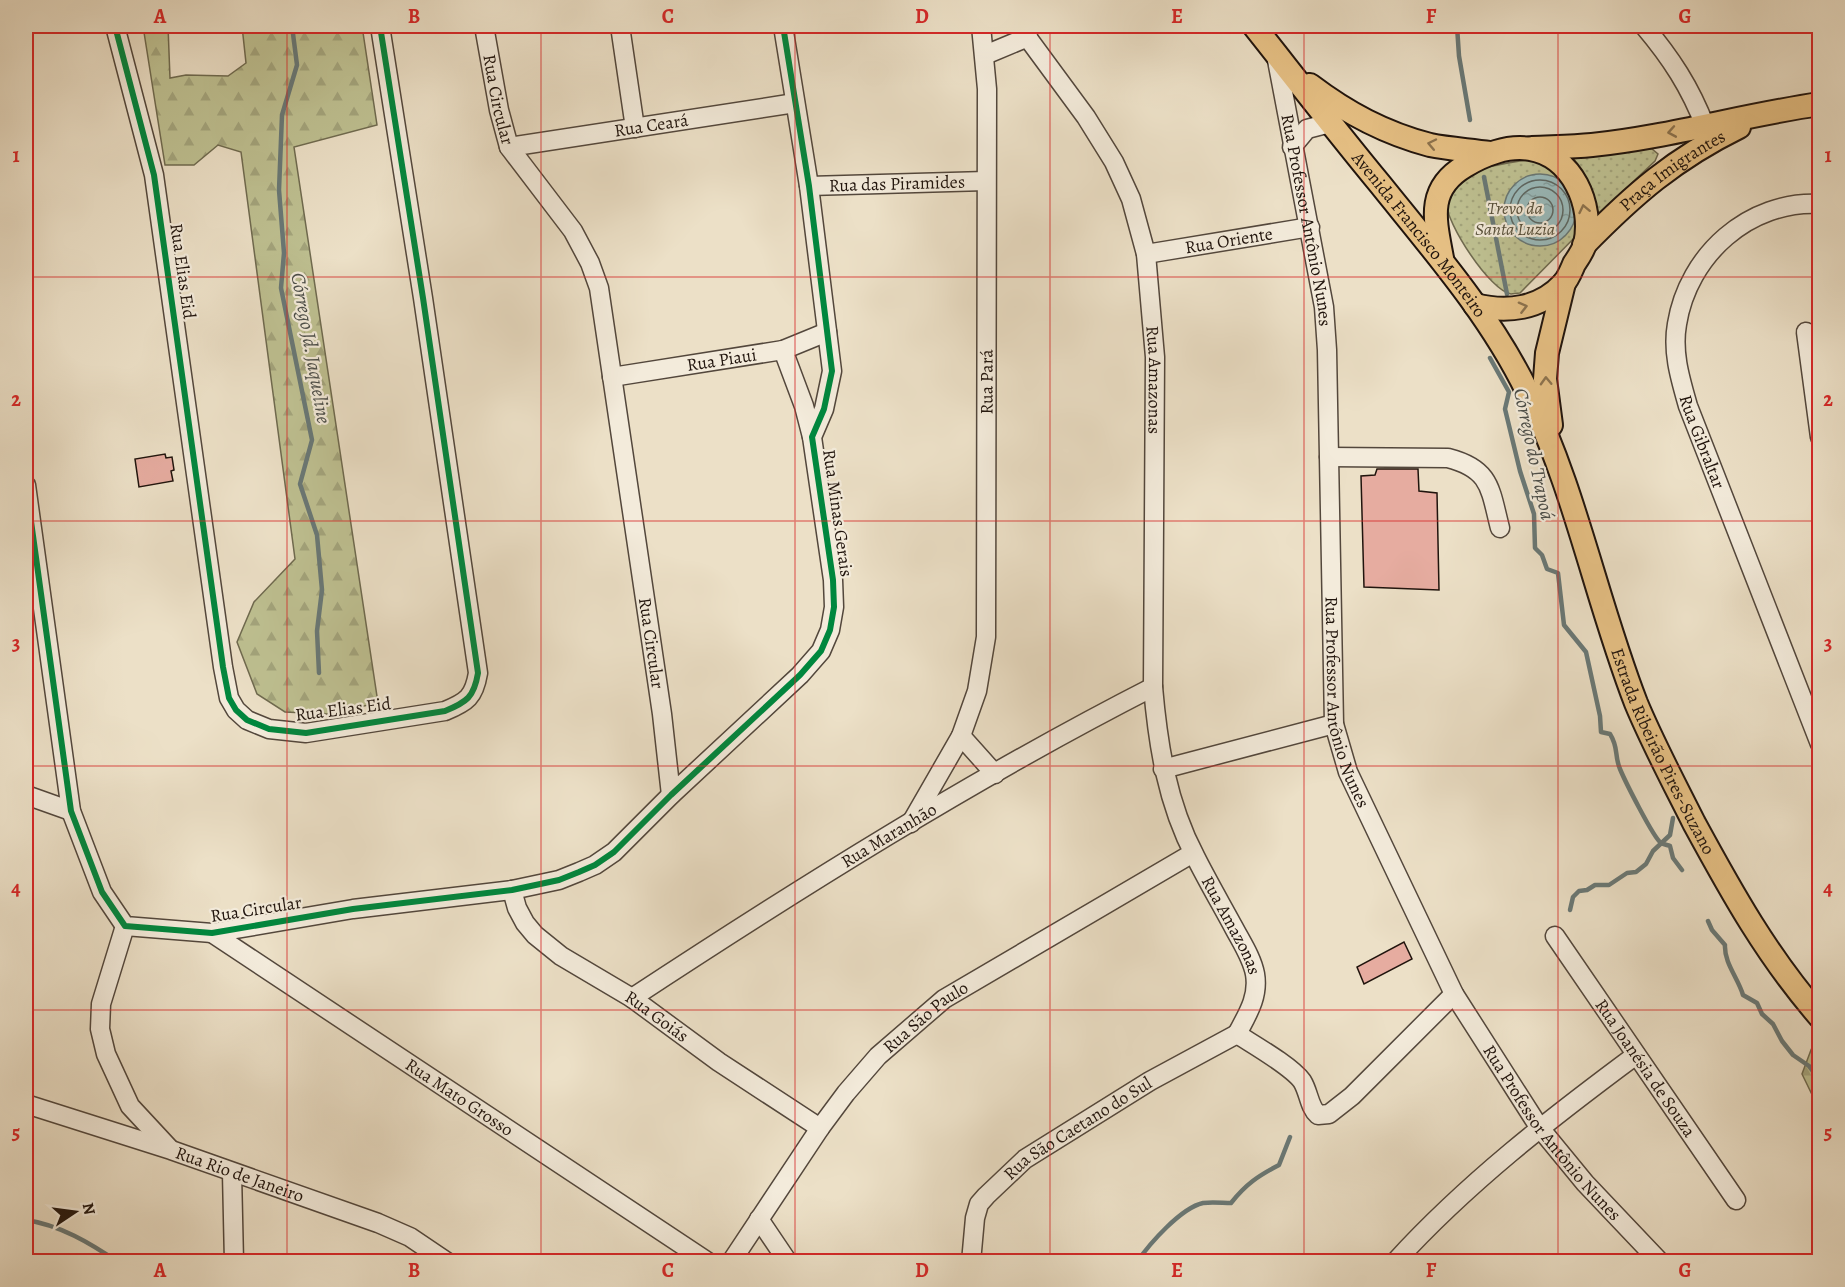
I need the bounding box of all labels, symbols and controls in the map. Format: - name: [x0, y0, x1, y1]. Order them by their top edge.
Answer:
- text: A: [153, 3, 167, 30]
- text: B: [408, 3, 420, 30]
- text: C: [662, 3, 674, 30]
- text: D: [915, 3, 929, 30]
- text: E: [1171, 3, 1183, 30]
- text: F: [1426, 3, 1437, 30]
- text: G: [1678, 3, 1692, 30]
- street label: Rua Circular: [477, 52, 520, 148]
- street label: Rua Ceará: [613, 107, 691, 143]
- street label: Rua Professor Antônio Nunes: [1275, 112, 1337, 327]
- street label: Praça Imigrantes: [1614, 124, 1730, 217]
- one-way arrow: [1667, 125, 1677, 138]
- one-way arrow: [1427, 139, 1437, 152]
- text: 1: [12, 142, 20, 169]
- text: 1: [1824, 142, 1832, 169]
- street label: Avenida Francisco Monteiro: [1346, 146, 1492, 322]
- street label: Rua das Piramides: [829, 170, 965, 197]
- park label: Trevo da Santa Luzia: [1475, 196, 1555, 241]
- one-way arrow: [1578, 204, 1591, 214]
- street label: Rua Oriente: [1183, 221, 1275, 259]
- street label: Rua Elias Eid: [164, 222, 202, 321]
- water label: Córrego Jd. Jaqueline: [284, 270, 338, 426]
- one-way arrow: [1518, 301, 1528, 314]
- street label: Rua Amazonas: [1140, 325, 1167, 434]
- street label: Rua Piaui: [685, 342, 758, 377]
- street label: Rua Pará: [974, 349, 999, 414]
- one-way arrow: [1540, 376, 1552, 385]
- text: 2: [11, 386, 21, 413]
- water label: Córrego do Trapoá: [1507, 386, 1561, 522]
- text: 2: [1823, 386, 1833, 413]
- street label: Rua Gibraltar: [1673, 392, 1731, 492]
- street label: Rua Minas Gerais: [817, 448, 859, 578]
- street label: Rua Circular: [633, 596, 670, 690]
- street label: Rua Professor Antônio Nunes: [1320, 596, 1375, 812]
- text: 3: [12, 630, 20, 657]
- text: 3: [1824, 630, 1832, 657]
- street label: Estrada Ribeirão Pires-Suzano: [1605, 645, 1721, 859]
- street label: Rua Elias Eid: [294, 691, 393, 727]
- street label: Rua Maranhão: [836, 797, 941, 873]
- street label: Rua Amazonas: [1196, 872, 1267, 977]
- text: 4: [11, 875, 21, 902]
- text: 4: [1823, 875, 1833, 902]
- street label: Rua Circular: [209, 890, 303, 928]
- street label: Rua São Paulo: [878, 975, 973, 1059]
- street label: Rua Goiás: [621, 985, 694, 1048]
- street label: Rua Joanésia de Souza: [1590, 994, 1702, 1142]
- street label: Rua Professor Antônio Nunes: [1478, 1040, 1627, 1226]
- street label: Rua Mato Grosso: [401, 1053, 518, 1142]
- street label: Rua São Caetano do Sul: [998, 1071, 1157, 1185]
- text: 5: [12, 1119, 20, 1146]
- text: 5: [1824, 1119, 1832, 1146]
- street label: Rua Rio de Janeiro: [172, 1141, 307, 1208]
- north arrow: [45, 1182, 105, 1242]
- text: N: [77, 1201, 101, 1217]
- text: A: [153, 1257, 167, 1284]
- text: B: [408, 1257, 420, 1284]
- text: C: [662, 1257, 674, 1284]
- text: D: [915, 1257, 929, 1284]
- text: E: [1171, 1257, 1183, 1284]
- text: F: [1426, 1257, 1437, 1284]
- text: G: [1678, 1257, 1692, 1284]

